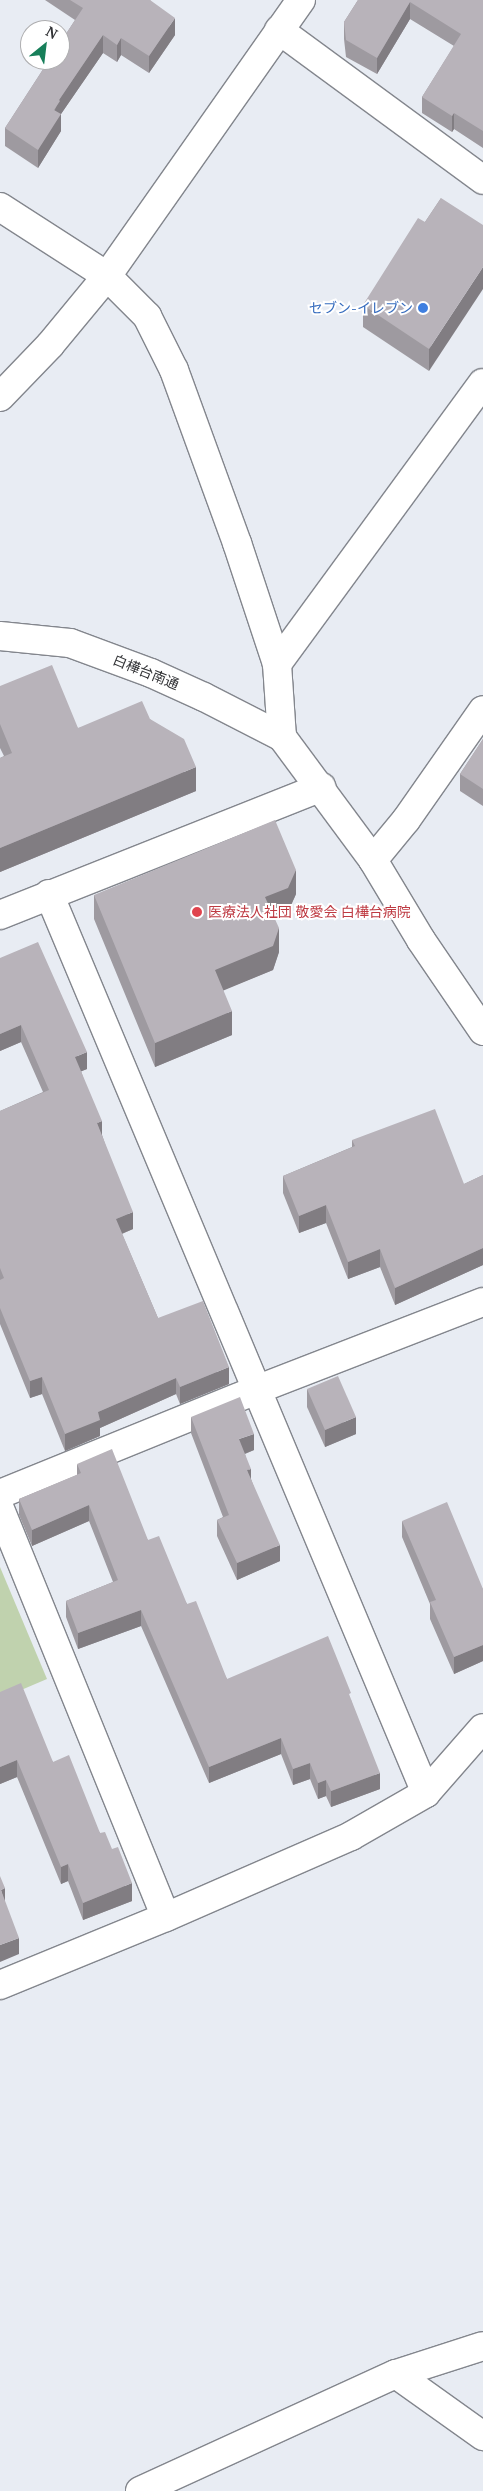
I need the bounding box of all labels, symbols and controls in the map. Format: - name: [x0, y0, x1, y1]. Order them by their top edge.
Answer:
- north arrow: [20, 20, 70, 70]
- text: N: [43, 21, 61, 43]
- place label: セブン-イレブン: [309, 300, 413, 316]
- marker: セブン-イレブン: [417, 302, 429, 314]
- street label: 白樺台南通: [110, 651, 182, 693]
- place label: 医療法人社団 敬愛会 白樺台病院: [208, 904, 411, 920]
- marker: 医療法人社団 敬愛会 白樺台病院: [190, 905, 204, 919]

